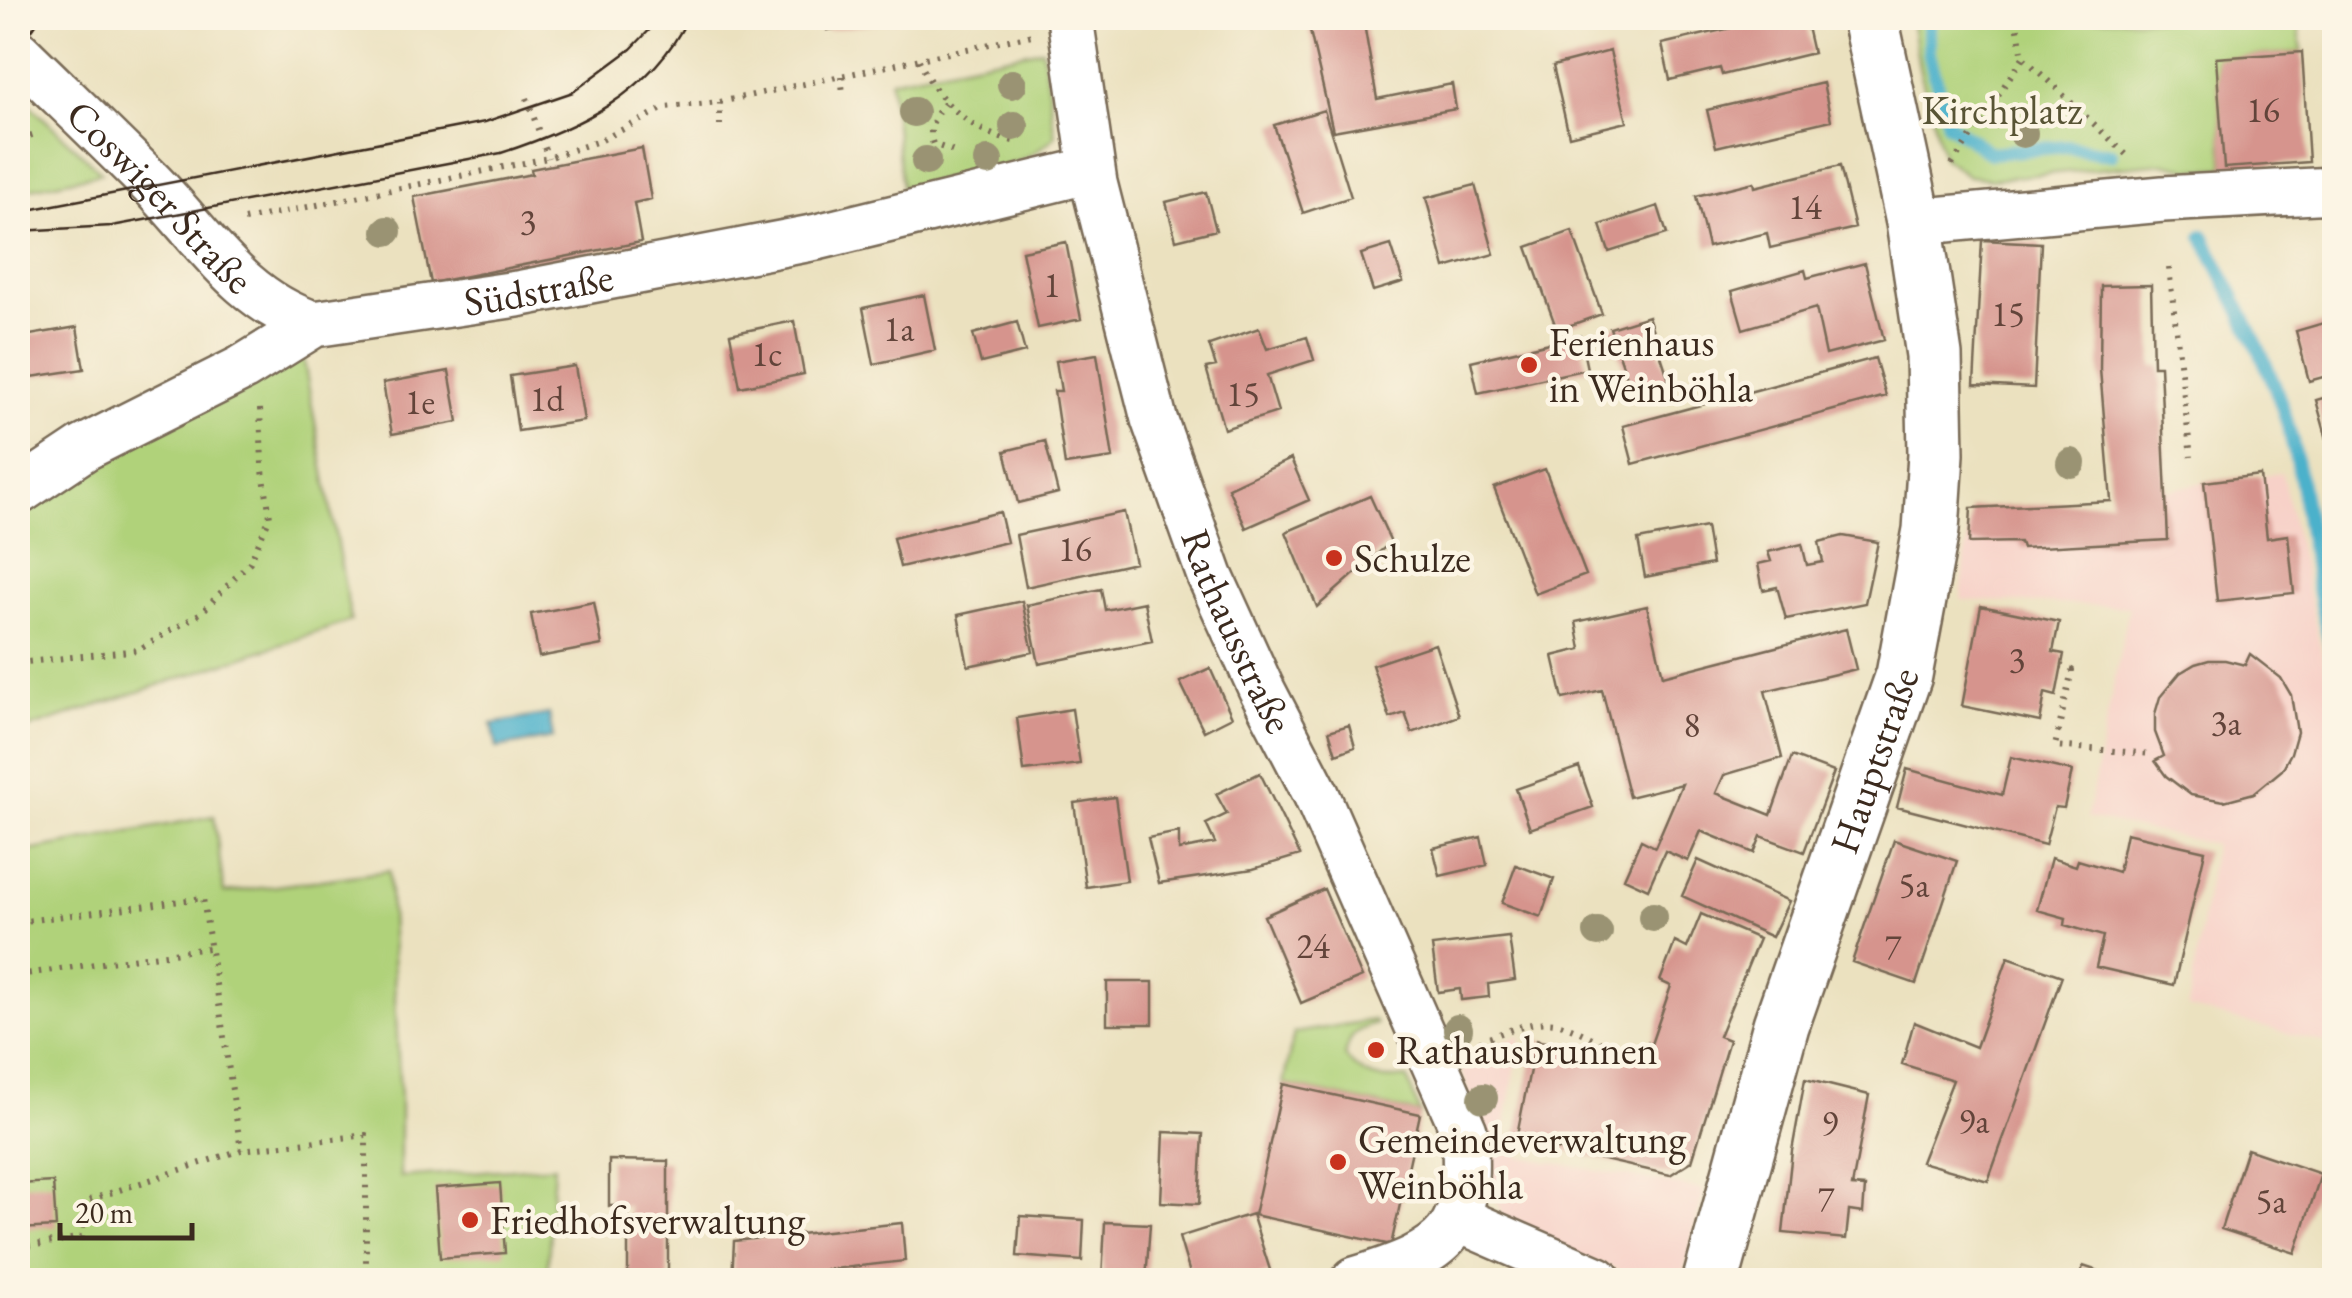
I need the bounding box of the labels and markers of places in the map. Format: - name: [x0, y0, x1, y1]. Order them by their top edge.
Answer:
- place label: Ferienhaus in Weinböhla: [1549, 316, 1753, 414]
- marker: Ferienhaus in Weinböhla: [1518, 354, 1540, 376]
- place label: Schulze: [1354, 532, 1471, 584]
- marker: Schulze: [1323, 547, 1345, 569]
- place label: Rathausbrunnen: [1396, 1024, 1658, 1076]
- marker: Rathausbrunnen: [1365, 1039, 1387, 1061]
- place label: Gemeindeverwaltung Weinböhla: [1358, 1113, 1687, 1211]
- marker: Gemeindeverwaltung Weinböhla: [1327, 1151, 1349, 1173]
- place label: Friedhofsverwaltung: [490, 1194, 806, 1246]
- marker: Friedhofsverwaltung: [459, 1209, 481, 1231]

